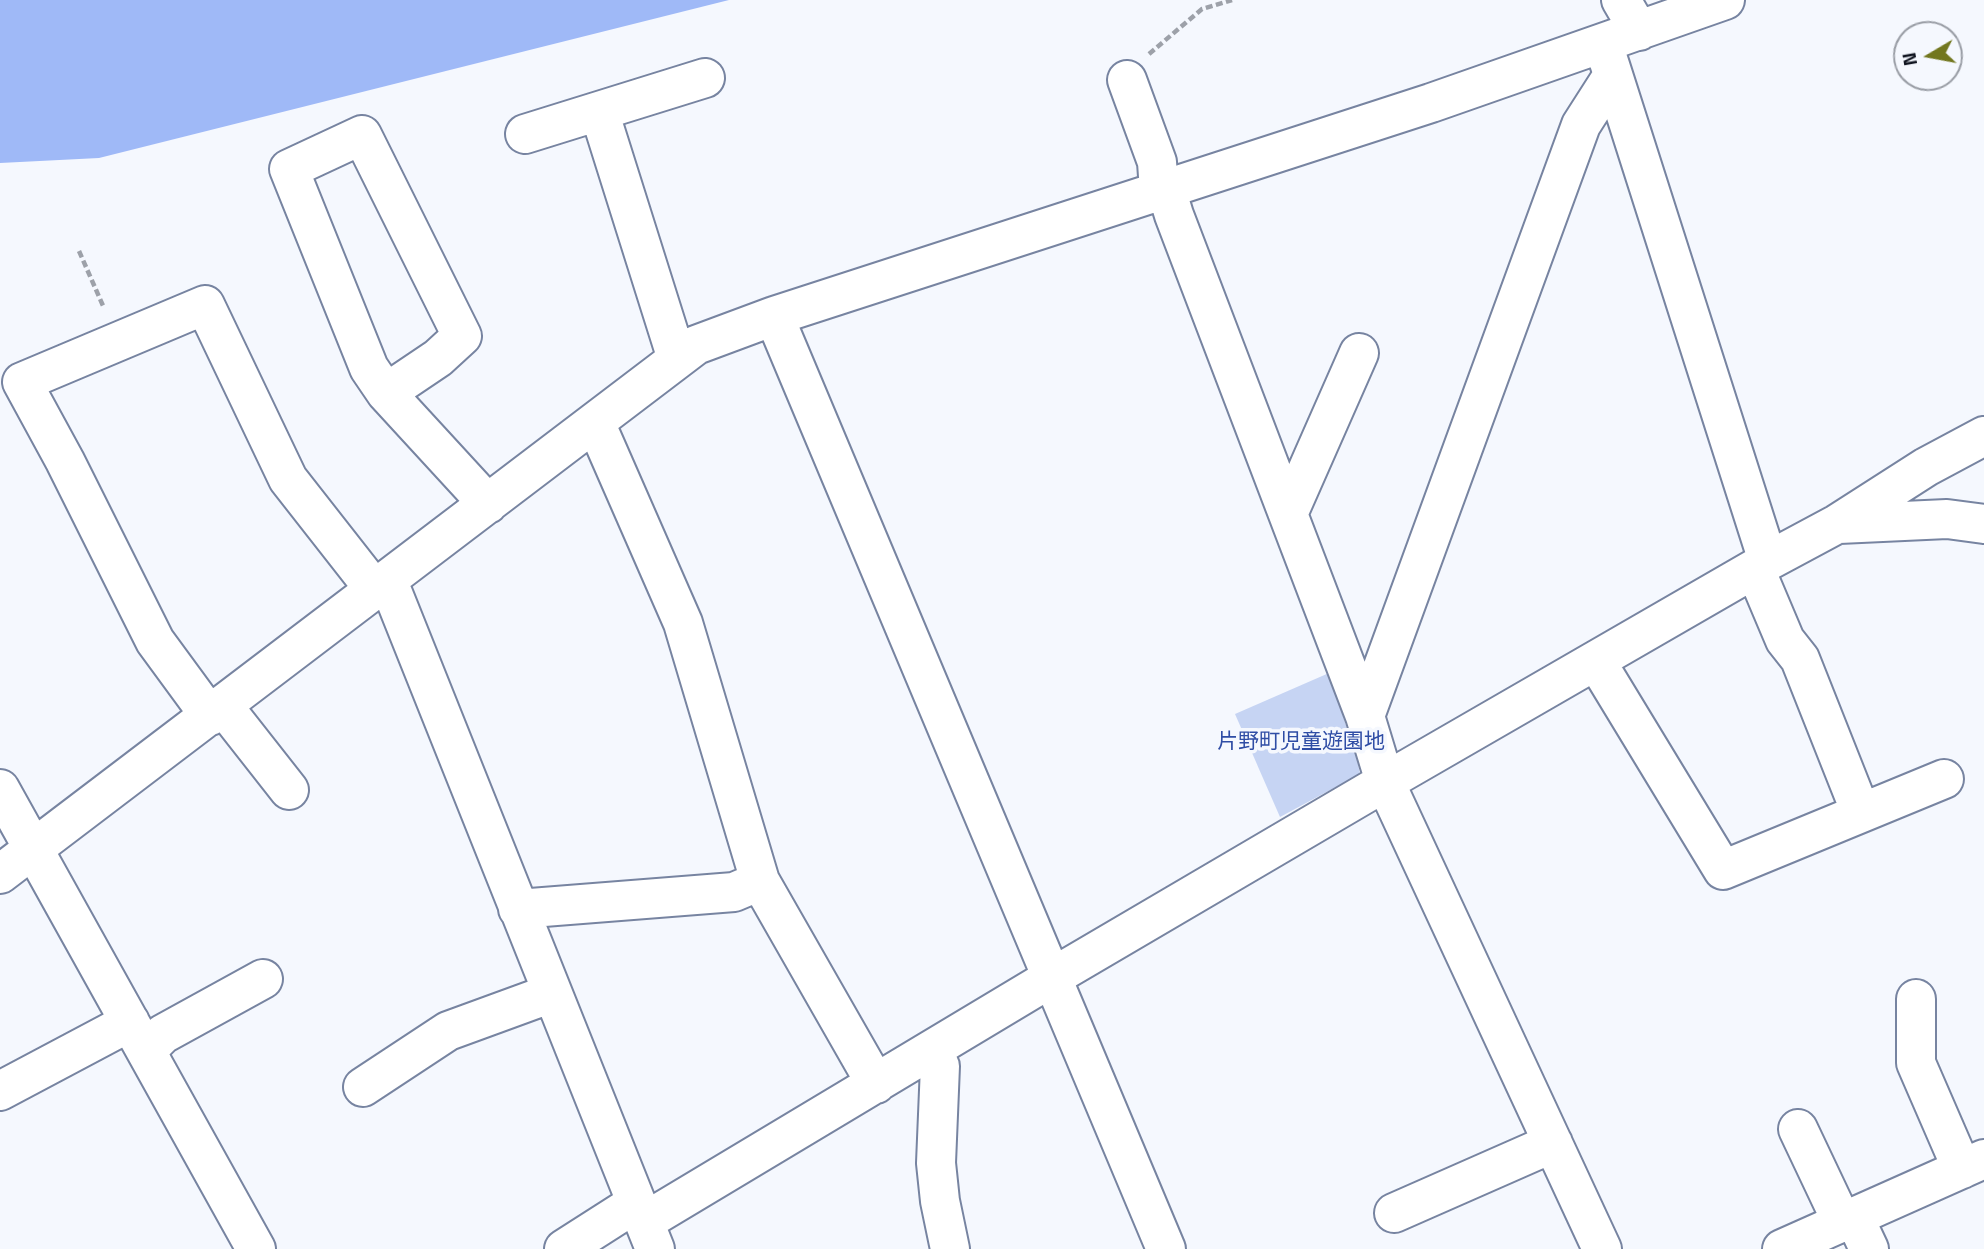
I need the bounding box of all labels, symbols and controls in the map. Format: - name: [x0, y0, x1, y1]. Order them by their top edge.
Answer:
- north arrow: [1893, 21, 1963, 91]
- text: N: [1893, 50, 1924, 68]
- park label: 片野町児童遊園地: [1217, 730, 1385, 756]

